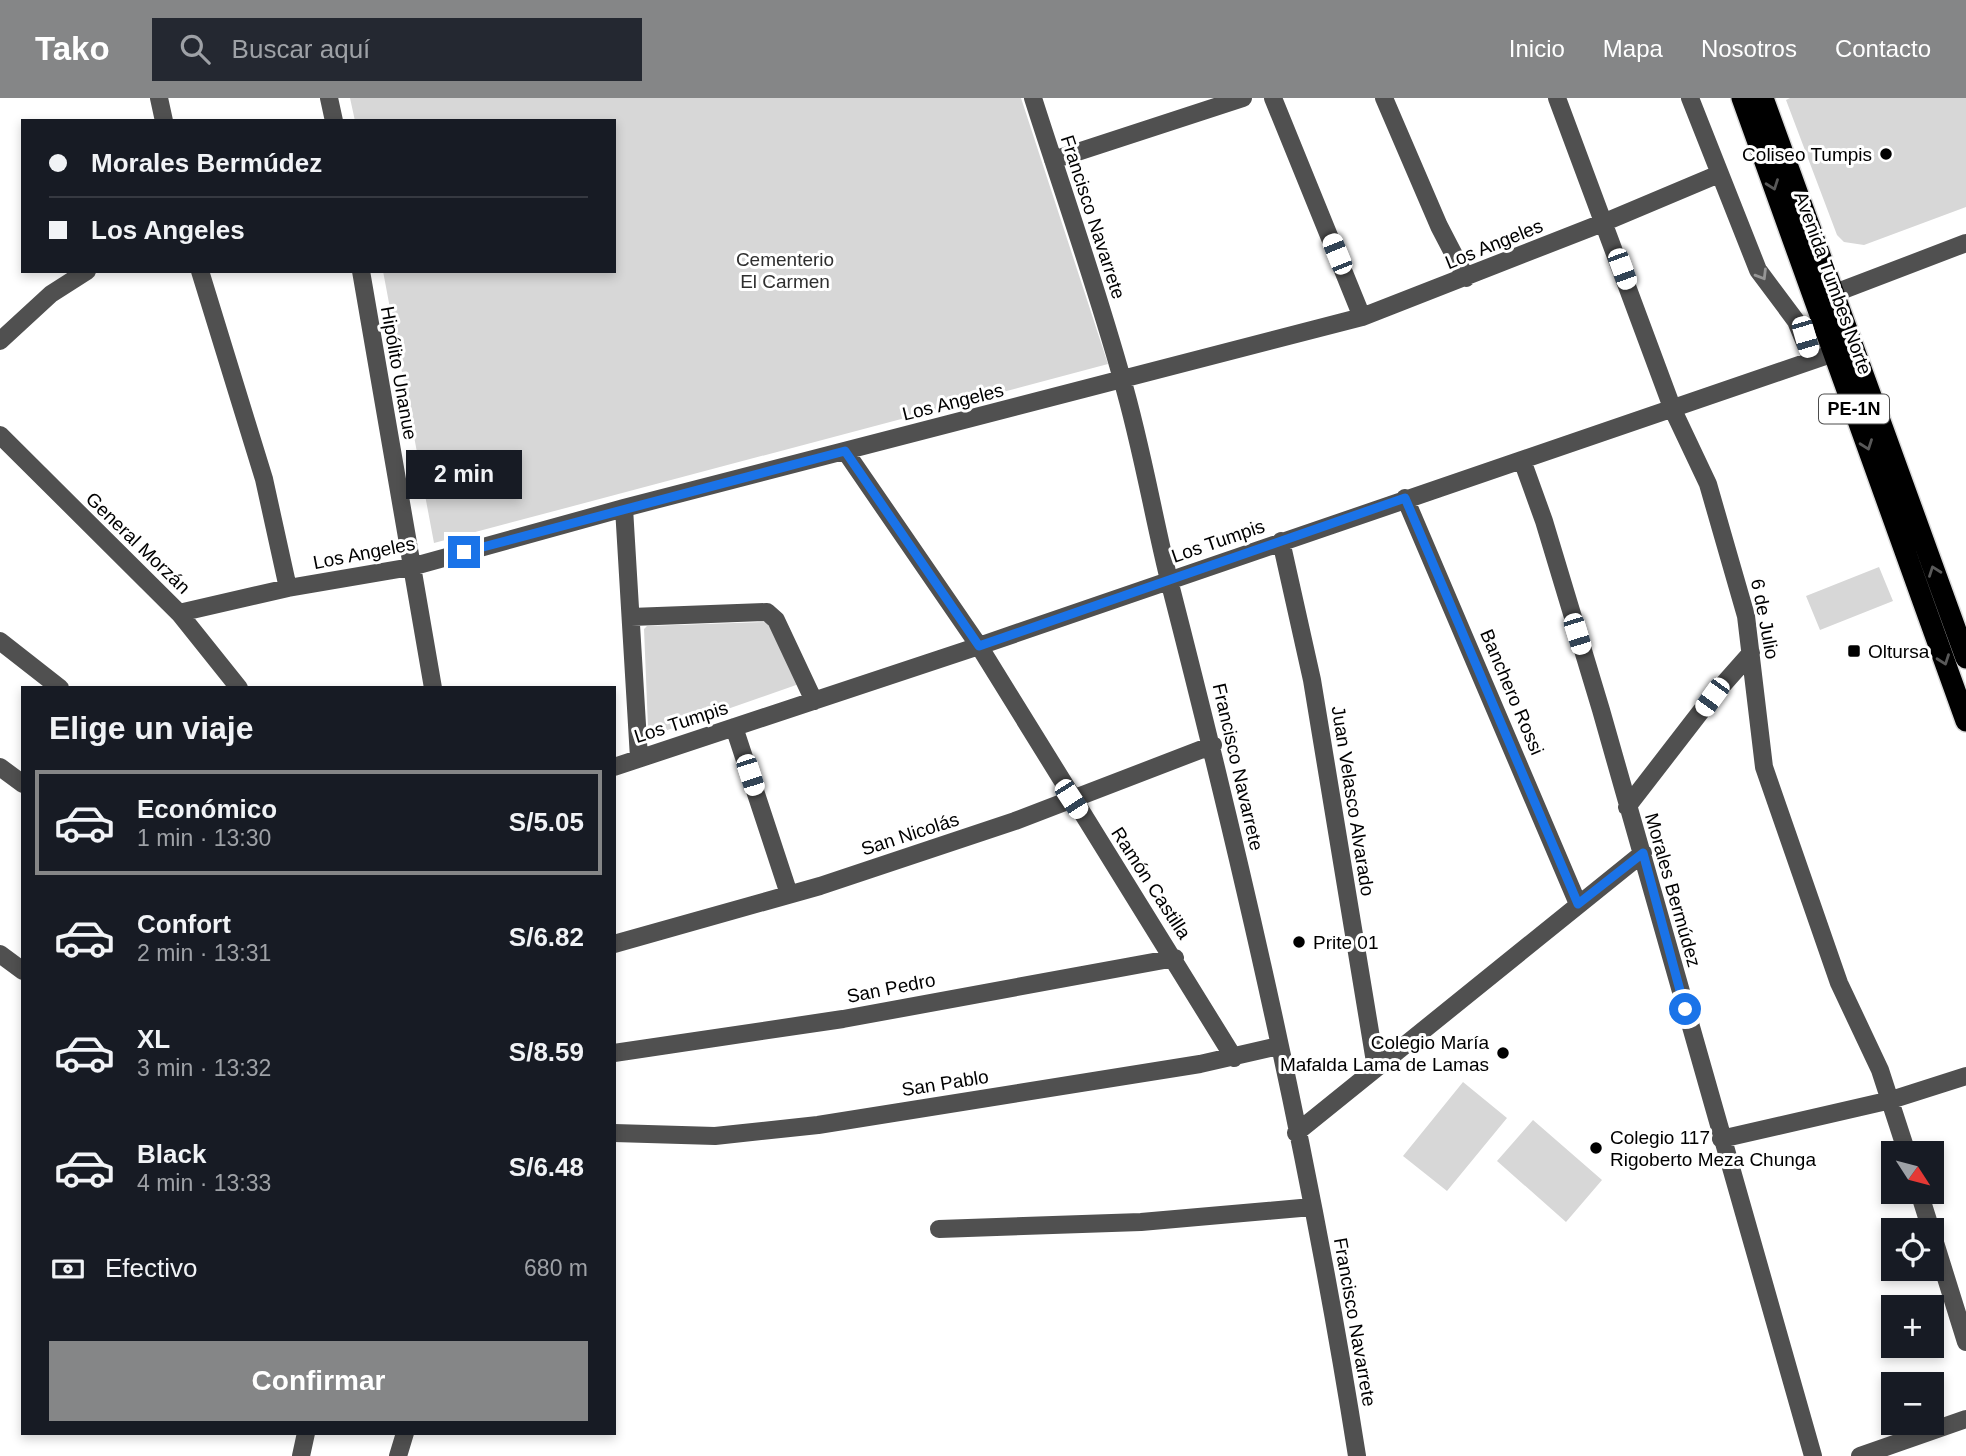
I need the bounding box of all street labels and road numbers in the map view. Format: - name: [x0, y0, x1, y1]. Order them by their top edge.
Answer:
- street label: Francisco Navarrete: [1057, 132, 1129, 302]
- street label: Avenida Tumbes Norte: [1790, 189, 1876, 377]
- street label: Los Angeles: [1442, 215, 1546, 273]
- street label: Hipólito Unanue: [377, 305, 421, 441]
- street label: Los Angeles: [900, 379, 1006, 425]
- road number: PE-1N: [1819, 394, 1889, 424]
- street label: General Morzán: [82, 488, 194, 598]
- street label: Los Tumpis: [1169, 515, 1267, 567]
- street label: Los Angeles: [311, 533, 417, 573]
- street label: 6 de Julio: [1747, 577, 1783, 661]
- street label: Banchero Rossi: [1476, 626, 1548, 758]
- street label: Francisco Navarrete: [1209, 681, 1267, 853]
- street label: Los Tumpis: [632, 697, 730, 747]
- street label: Juan Velasco Alvarado: [1328, 704, 1378, 898]
- street label: San Nicolás: [859, 808, 961, 860]
- street label: Morales Bermúdez: [1641, 810, 1705, 970]
- street label: Ramón Castilla: [1107, 823, 1195, 943]
- street label: San Pedro: [845, 969, 937, 1007]
- street label: San Pablo: [900, 1066, 990, 1100]
- street label: Francisco Navarrete: [1330, 1236, 1380, 1408]

